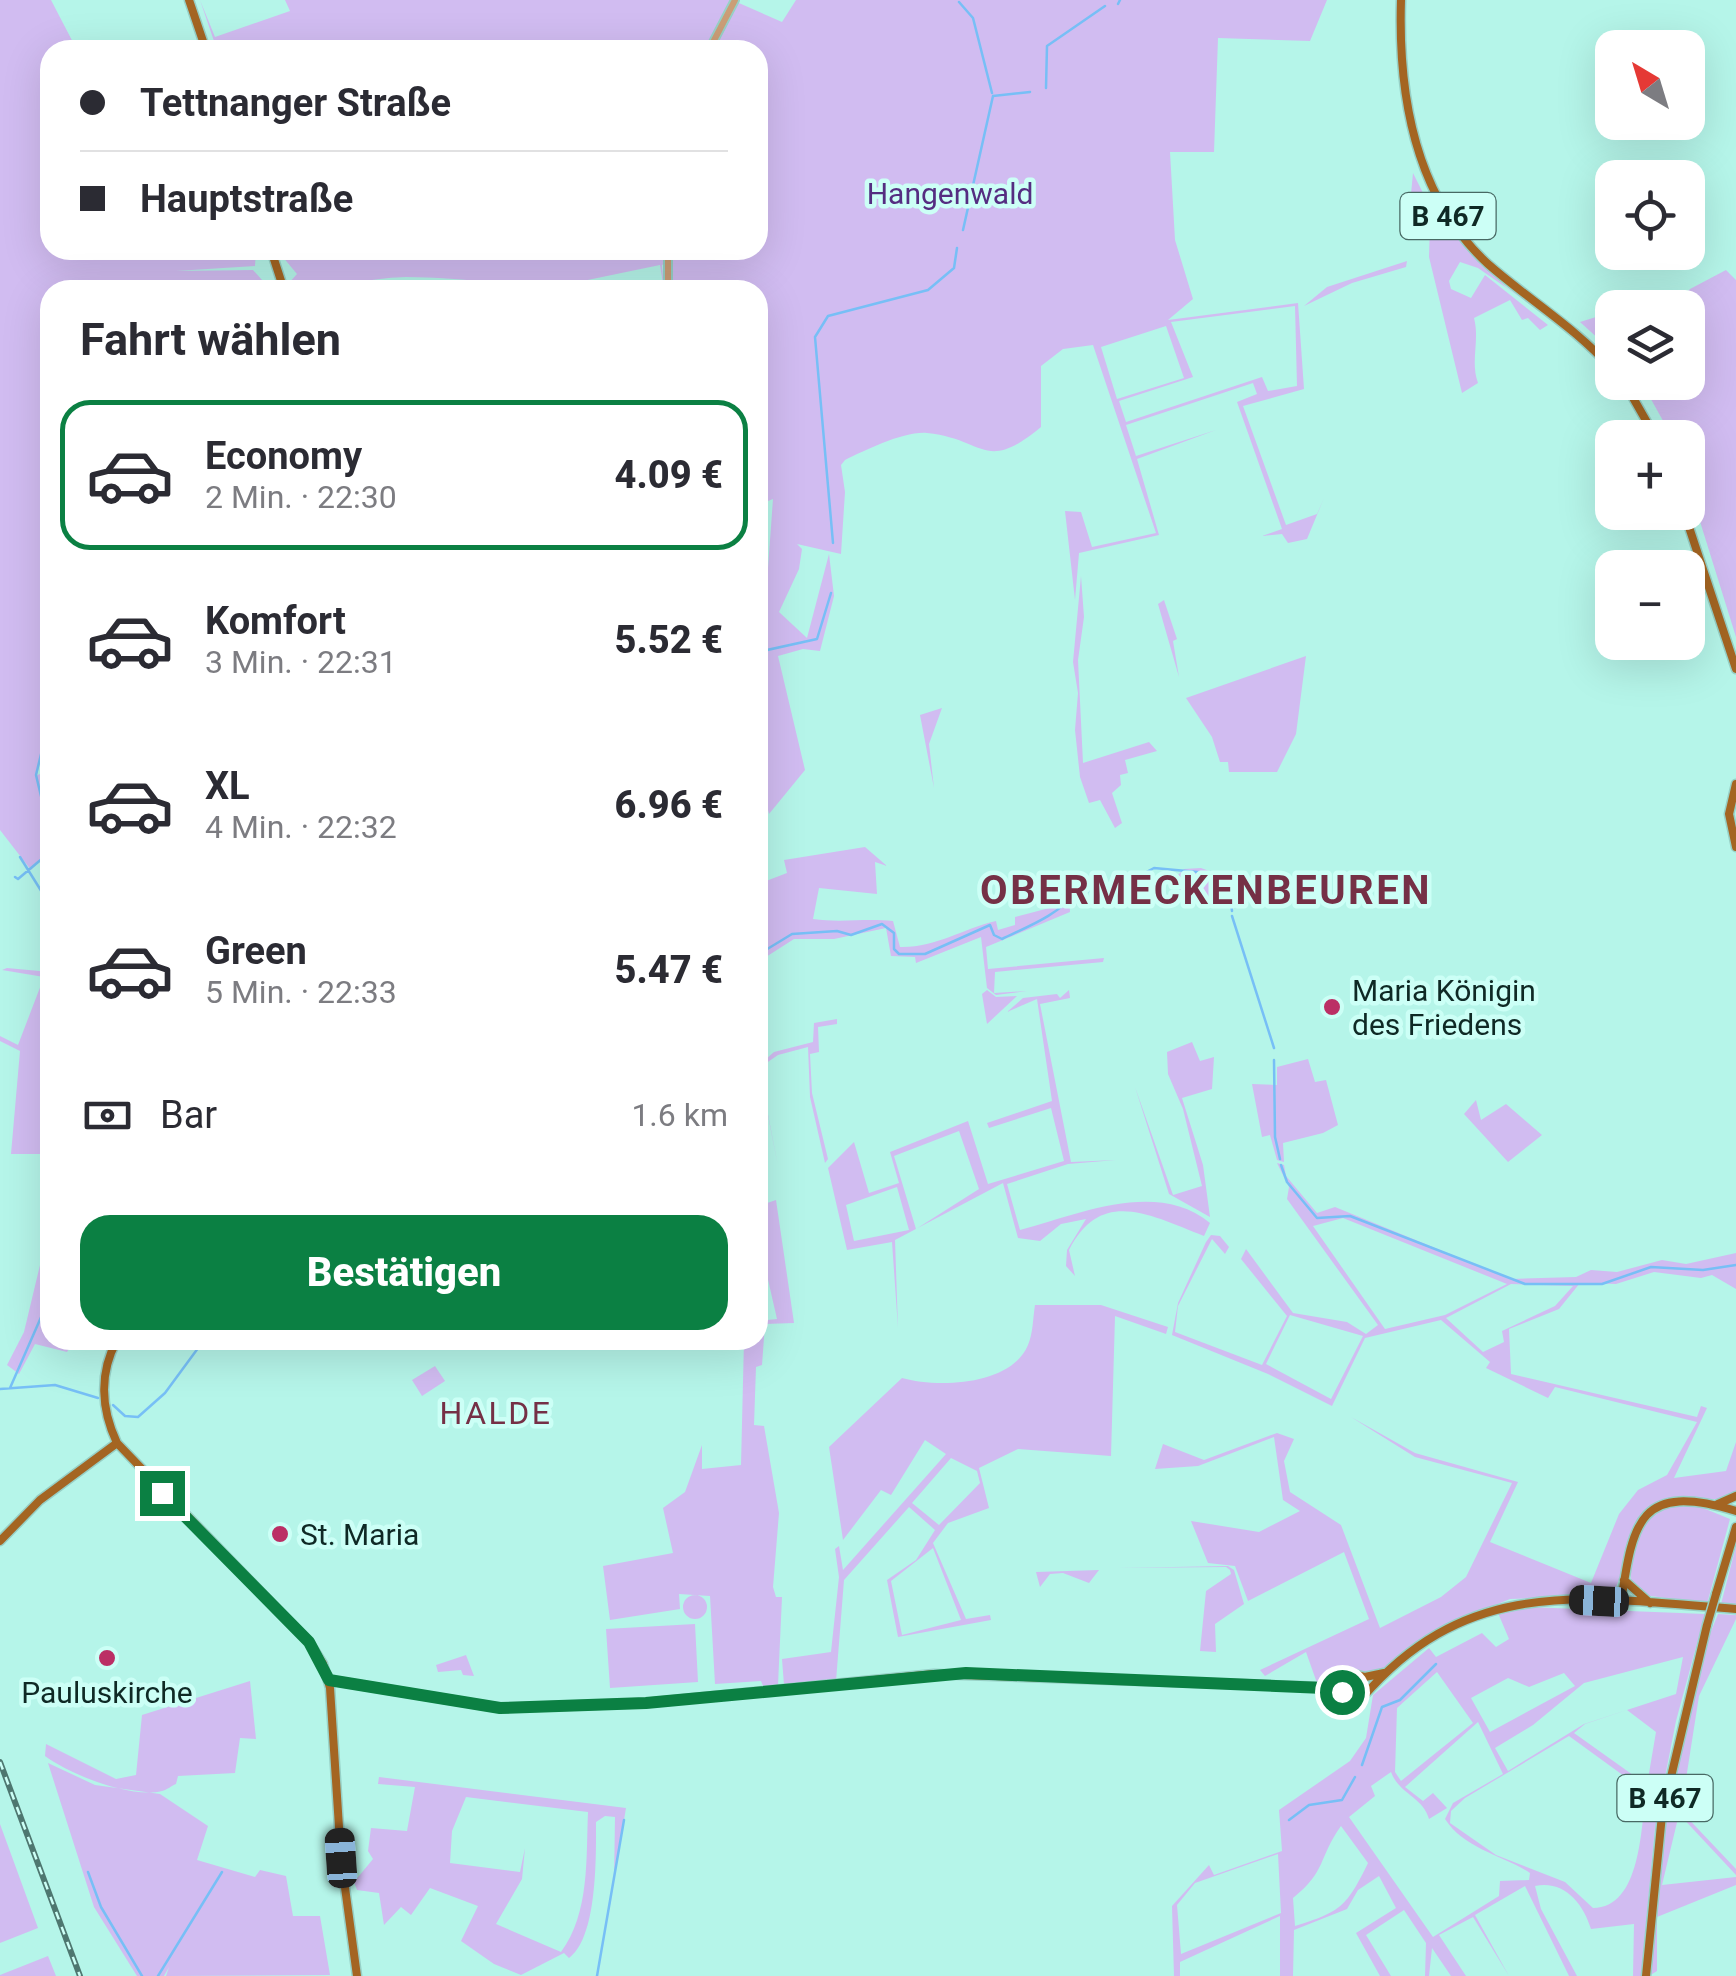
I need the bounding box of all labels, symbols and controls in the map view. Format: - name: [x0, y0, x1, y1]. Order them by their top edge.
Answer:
- north arrow: [1595, 30, 1705, 140]
- map controls: [1595, 30, 1705, 660]
- text: Tettnanger Straße: [140, 81, 451, 125]
- button: locate: [1595, 160, 1705, 270]
- park label: Hangenwald: [867, 176, 1033, 211]
- text: Hauptstraße: [140, 177, 353, 221]
- road number: B 467: [1400, 193, 1496, 239]
- button: layers: [1595, 290, 1705, 400]
- text: Fahrt wählen: [80, 313, 341, 366]
- button: +: [1595, 420, 1705, 530]
- icon: car: [85, 430, 175, 520]
- text: Economy: [205, 434, 362, 478]
- text: 4.09 €: [615, 453, 723, 497]
- text: 2 Min. · 22:30: [205, 478, 397, 516]
- button: −: [1595, 550, 1705, 660]
- icon: car: [85, 595, 175, 685]
- text: Komfort: [205, 599, 346, 643]
- text: 5.52 €: [615, 618, 723, 662]
- text: 3 Min. · 22:31: [205, 643, 397, 681]
- icon: car: [85, 760, 175, 850]
- text: XL: [205, 764, 250, 808]
- text: 6.96 €: [615, 783, 723, 827]
- text: 4 Min. · 22:32: [205, 808, 397, 846]
- district label: OBERMECKENBEUREN: [980, 867, 1432, 914]
- icon: car: [85, 925, 175, 1015]
- text: Green: [205, 929, 307, 973]
- text: 5.47 €: [615, 948, 723, 992]
- text: 5 Min. · 22:33: [205, 973, 397, 1011]
- place label: Maria Königin des Friedens: [1352, 973, 1536, 1042]
- marker: Maria Königin des Friedens: [1321, 996, 1343, 1018]
- icon: cash: [80, 1088, 135, 1143]
- text: Bar: [160, 1093, 217, 1137]
- text: 1.6 km: [631, 1096, 728, 1134]
- button: Bestätigen: [80, 1215, 728, 1330]
- district label: HALDE: [440, 1394, 552, 1432]
- route end: [140, 1471, 185, 1516]
- place label: St. Maria: [300, 1517, 419, 1552]
- marker: St. Maria: [269, 1523, 291, 1545]
- car: [1568, 1584, 1630, 1618]
- marker: Pauluskirche: [96, 1647, 118, 1669]
- route start: [1320, 1670, 1365, 1715]
- place label: Pauluskirche: [21, 1675, 193, 1710]
- road number: B 467: [1618, 1775, 1712, 1821]
- car: [324, 1827, 358, 1889]

